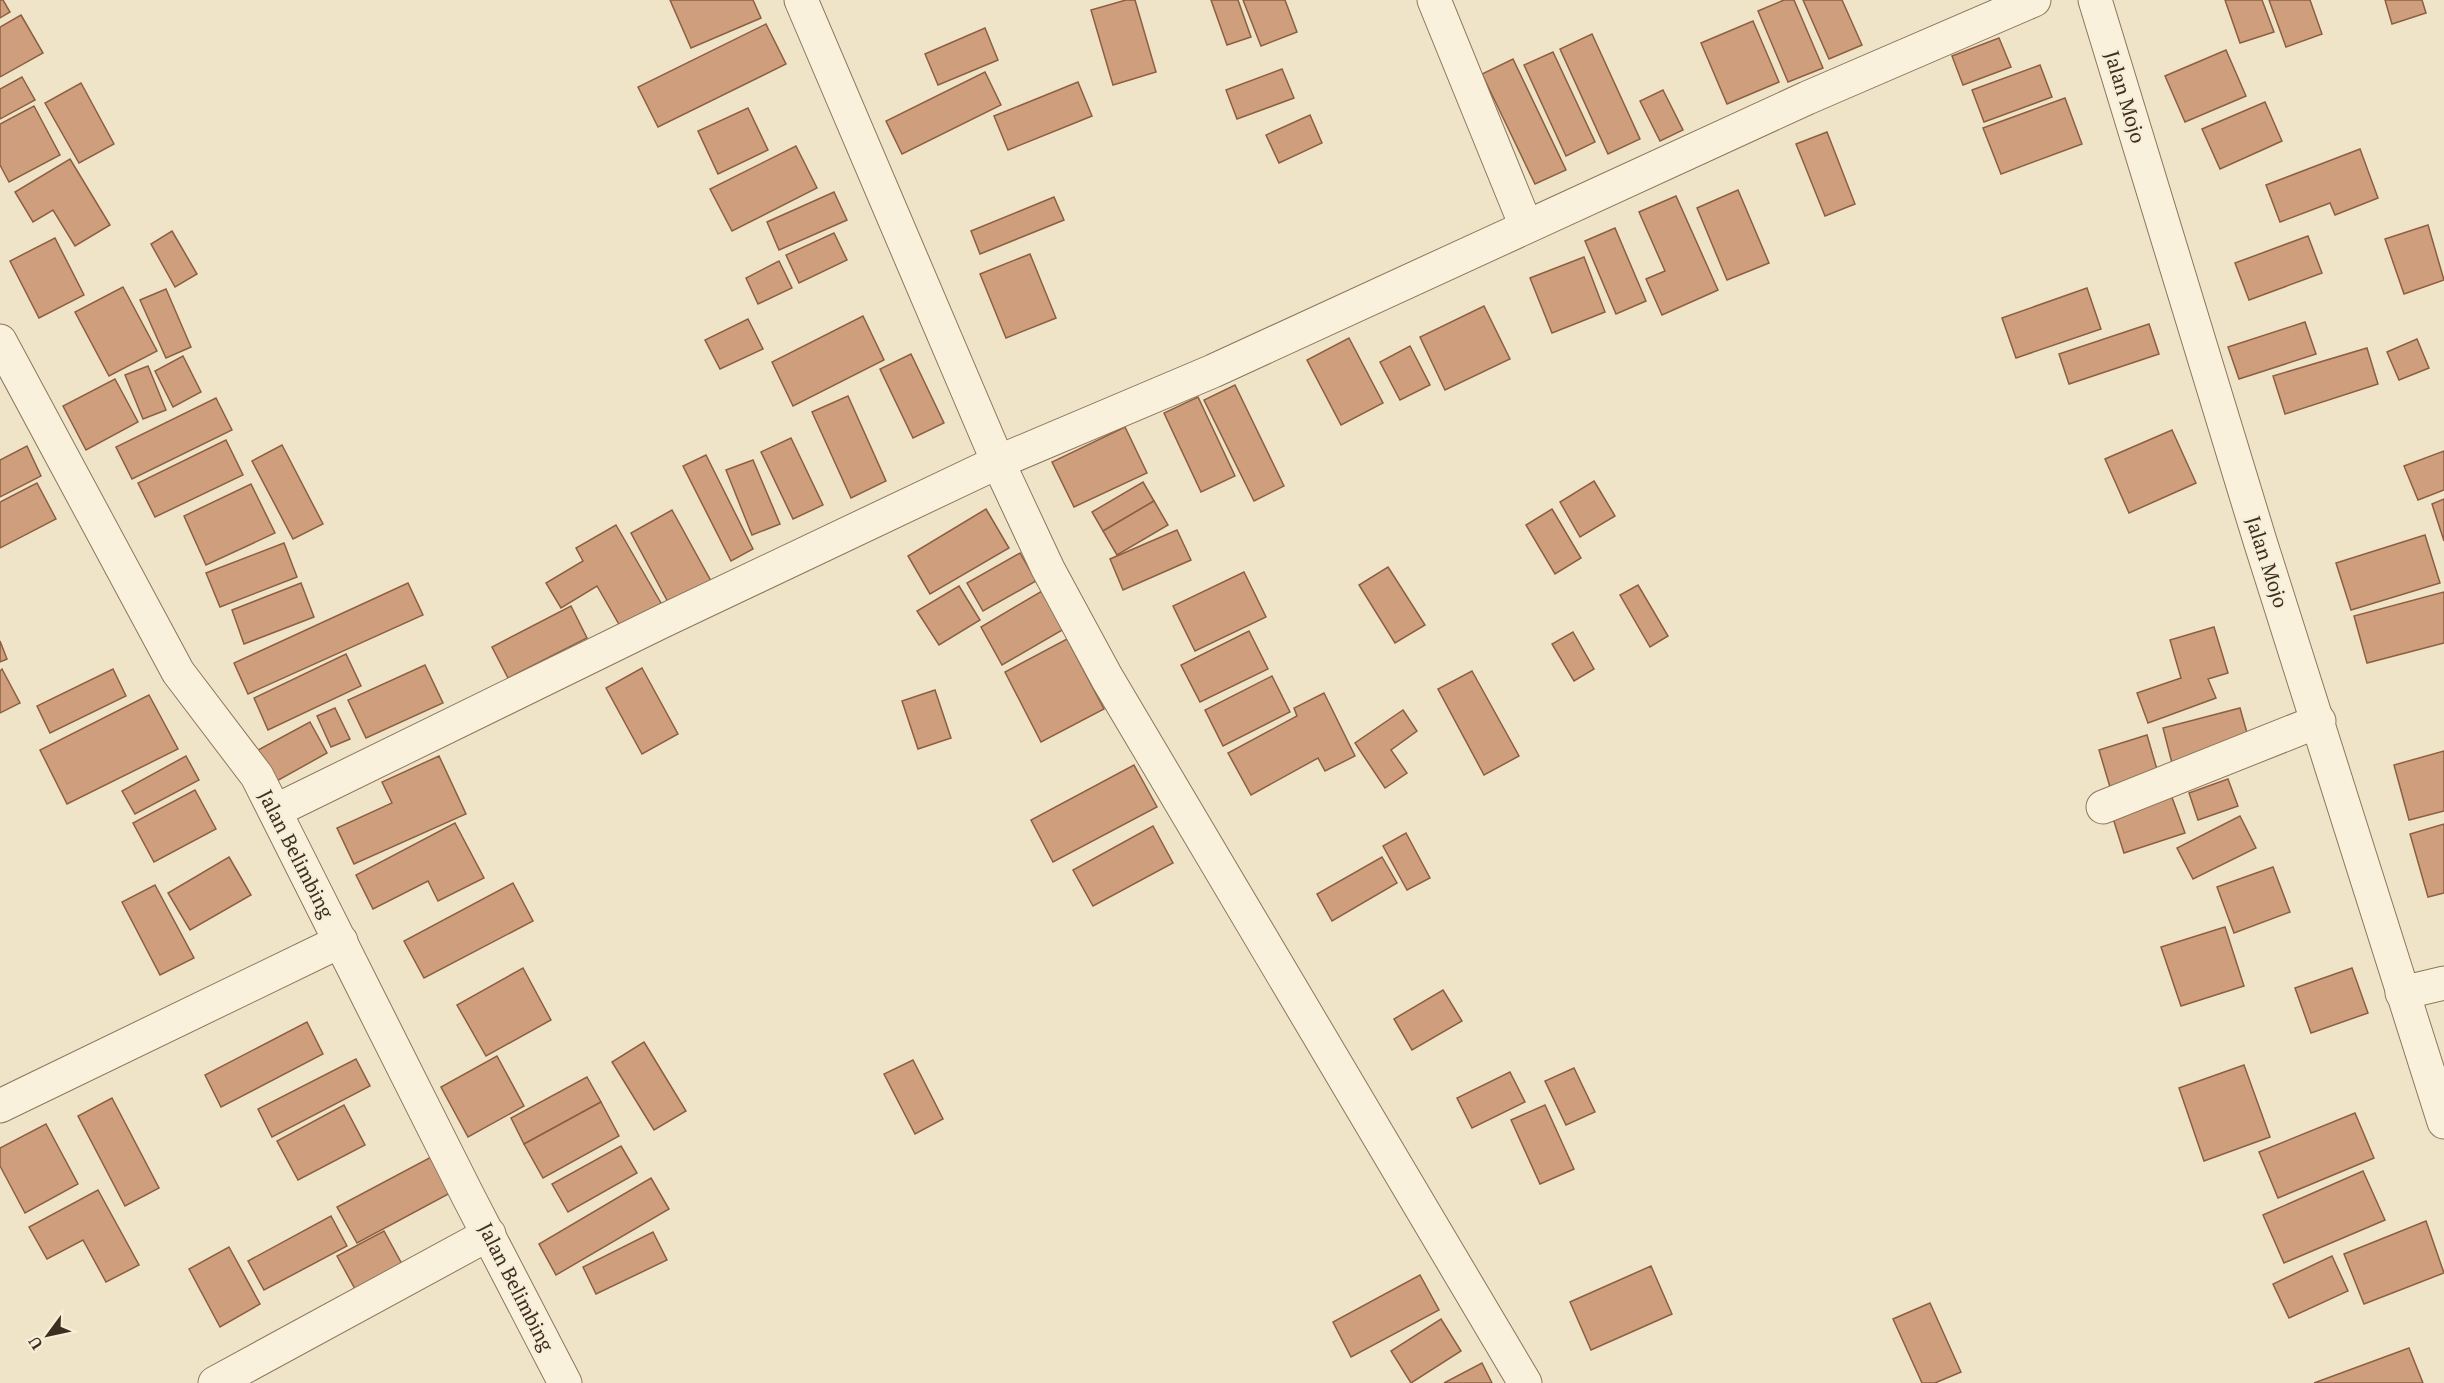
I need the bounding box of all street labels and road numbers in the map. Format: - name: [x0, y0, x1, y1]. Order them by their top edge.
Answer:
- street label: Jalan Mojo: [2099, 47, 2152, 146]
- street label: Jalan Mojo: [2240, 512, 2295, 611]
- street label: Jalan Belimbing: [252, 785, 341, 923]
- street label: Jalan Belimbing: [472, 1218, 561, 1356]

